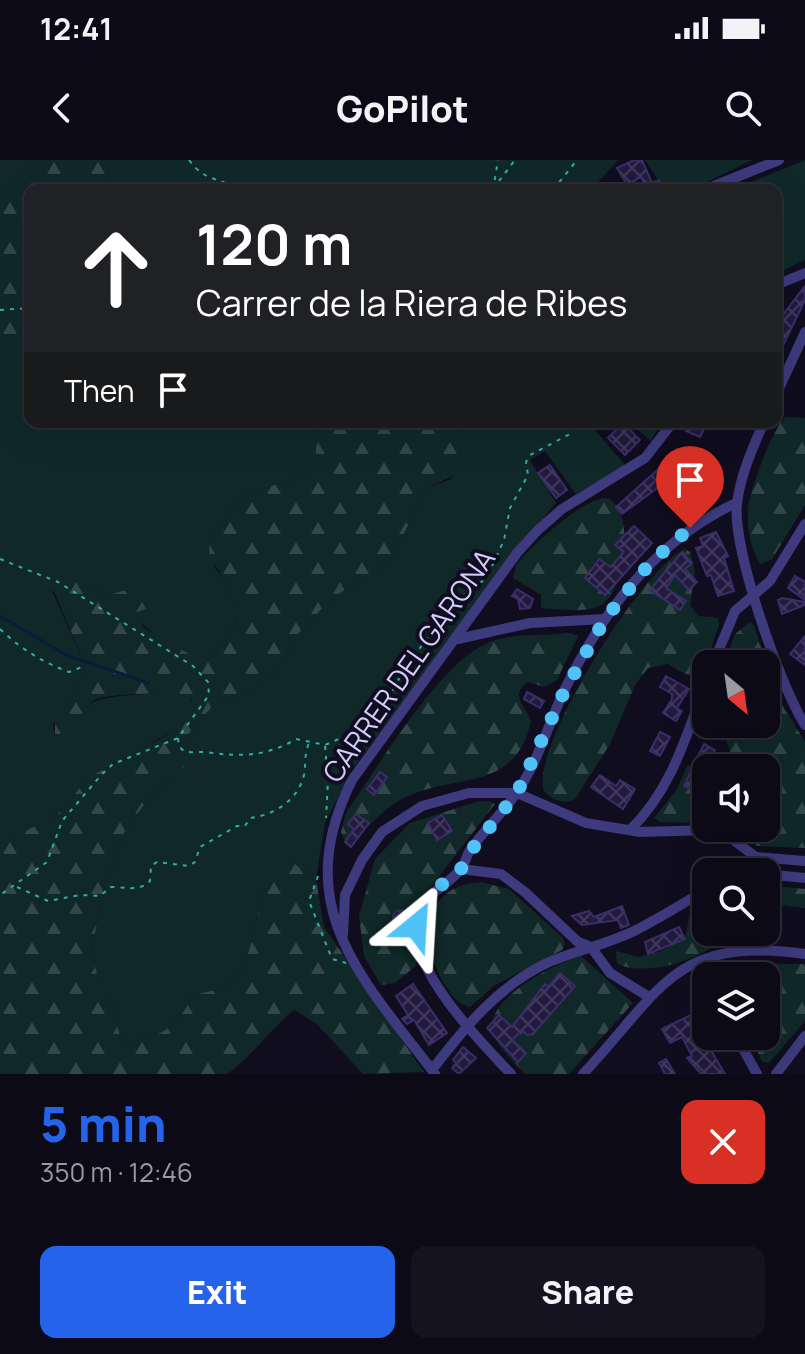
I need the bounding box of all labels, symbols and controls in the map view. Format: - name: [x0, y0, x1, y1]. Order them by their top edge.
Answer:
- text: 12:41: [40, 8, 113, 49]
- text: GoPilot: [336, 84, 469, 133]
- icon: back: [40, 86, 84, 130]
- icon: search: [721, 86, 765, 130]
- text: 120 m: [196, 205, 352, 282]
- icon: ahead: [64, 216, 168, 320]
- text: Carrer de la Riera de Ribes: [196, 278, 627, 327]
- icon: arrive: [151, 368, 195, 412]
- text: Then: [64, 370, 135, 411]
- pin: [656, 446, 724, 528]
- icon: arrive: [668, 458, 712, 502]
- street label: CARRER DEL GARONA: [313, 541, 503, 789]
- north arrow: [692, 650, 780, 738]
- map controls: [692, 650, 780, 1050]
- button: sound: [692, 754, 780, 842]
- button: search: [692, 858, 780, 946]
- position arrow: [374, 884, 458, 968]
- button: layers: [692, 962, 780, 1050]
- text: 5 min: [40, 1091, 167, 1156]
- button: close: [681, 1100, 765, 1184]
- text: 350 m · 12:46: [40, 1154, 193, 1190]
- button: Exit: [40, 1246, 395, 1338]
- button: Share: [411, 1246, 765, 1338]

